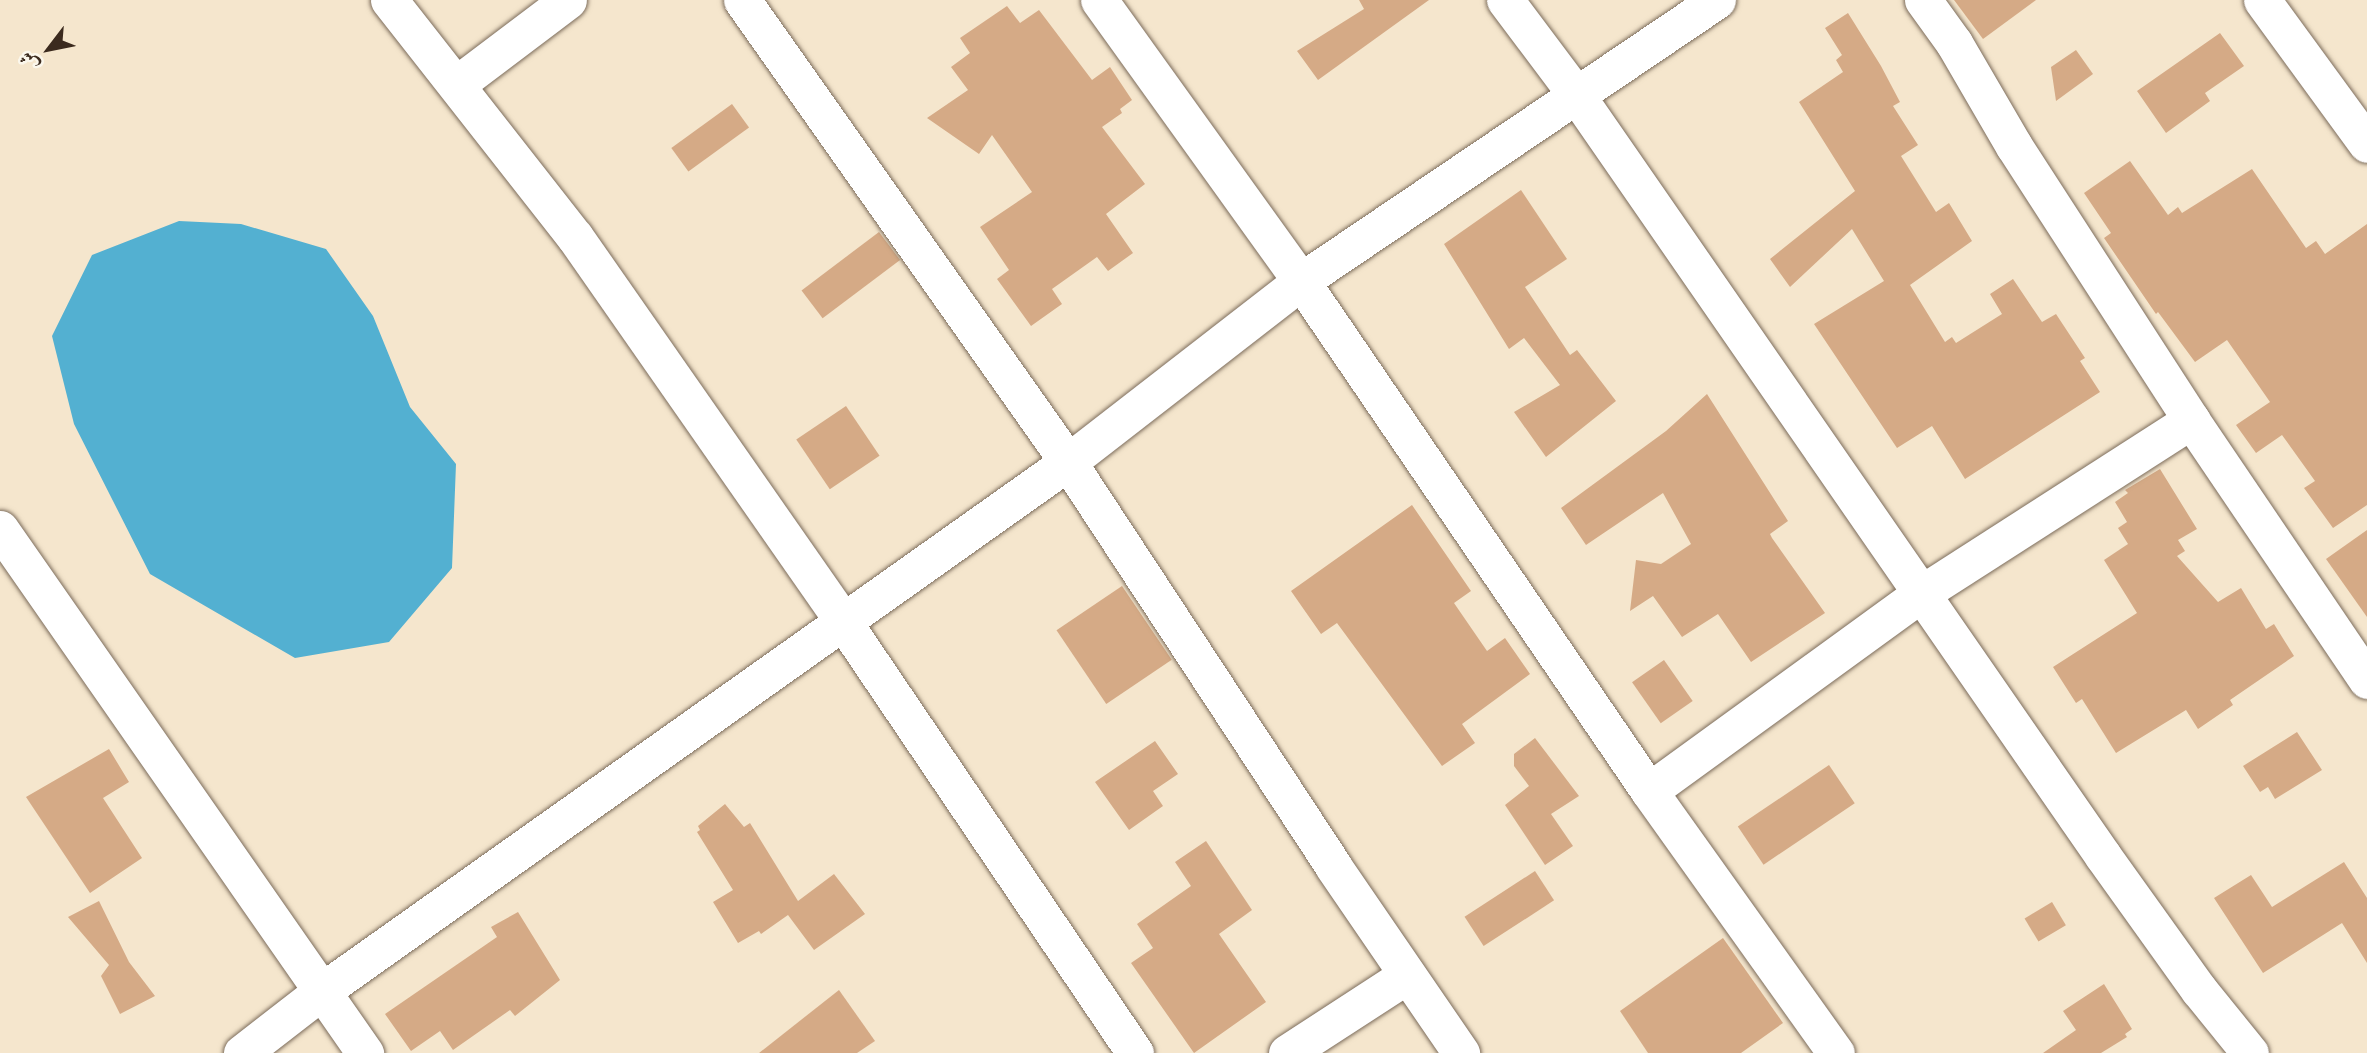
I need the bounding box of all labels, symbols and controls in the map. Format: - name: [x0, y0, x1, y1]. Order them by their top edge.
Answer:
- north arrow: [14, 14, 84, 84]
- text: ش: [18, 47, 44, 73]

